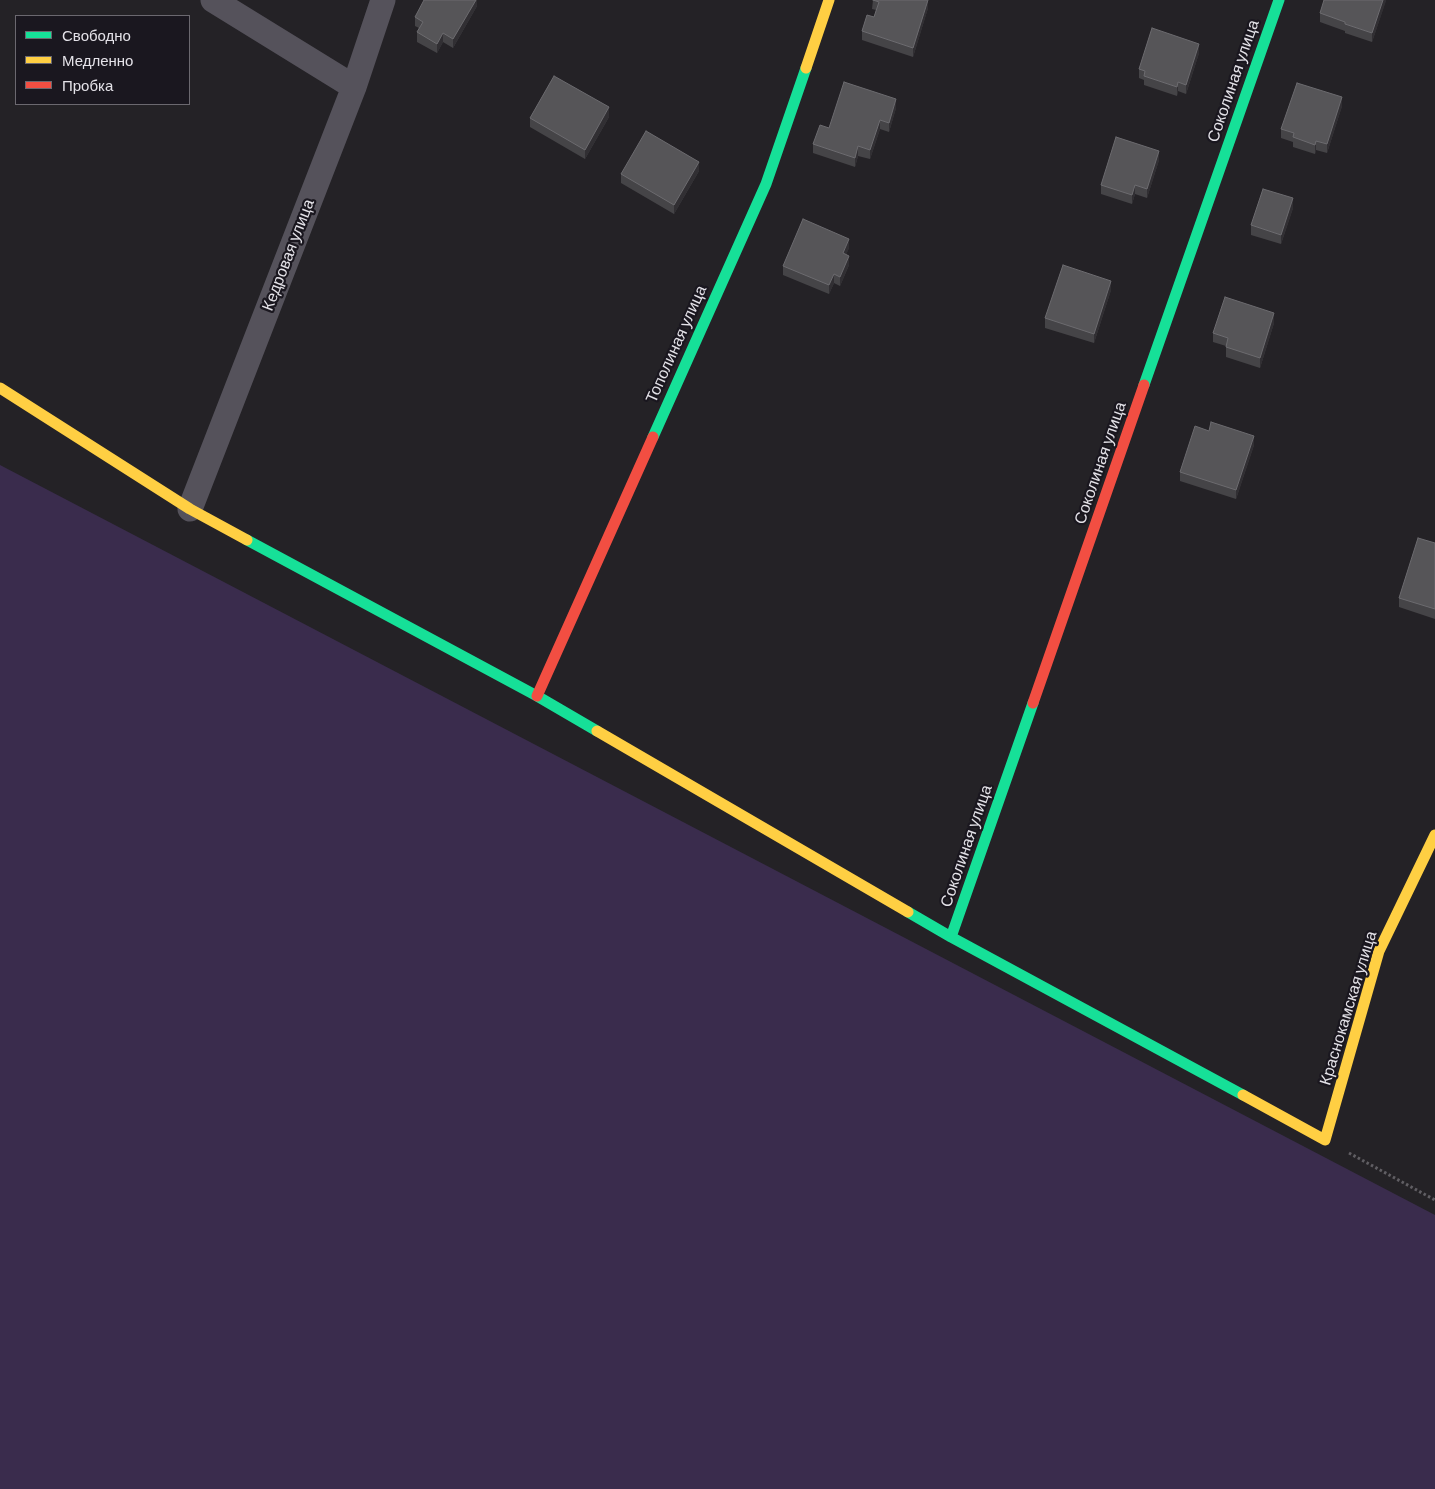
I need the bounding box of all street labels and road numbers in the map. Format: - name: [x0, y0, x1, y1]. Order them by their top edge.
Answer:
- street label: Соколиная улица: [1203, 17, 1263, 145]
- street label: Кедровая улица: [258, 196, 318, 314]
- street label: Тополиная улица: [642, 282, 710, 406]
- street label: Соколиная улица: [1070, 399, 1130, 527]
- street label: Соколиная улица: [936, 782, 996, 910]
- street label: Краснокамская улица: [1315, 929, 1381, 1087]

